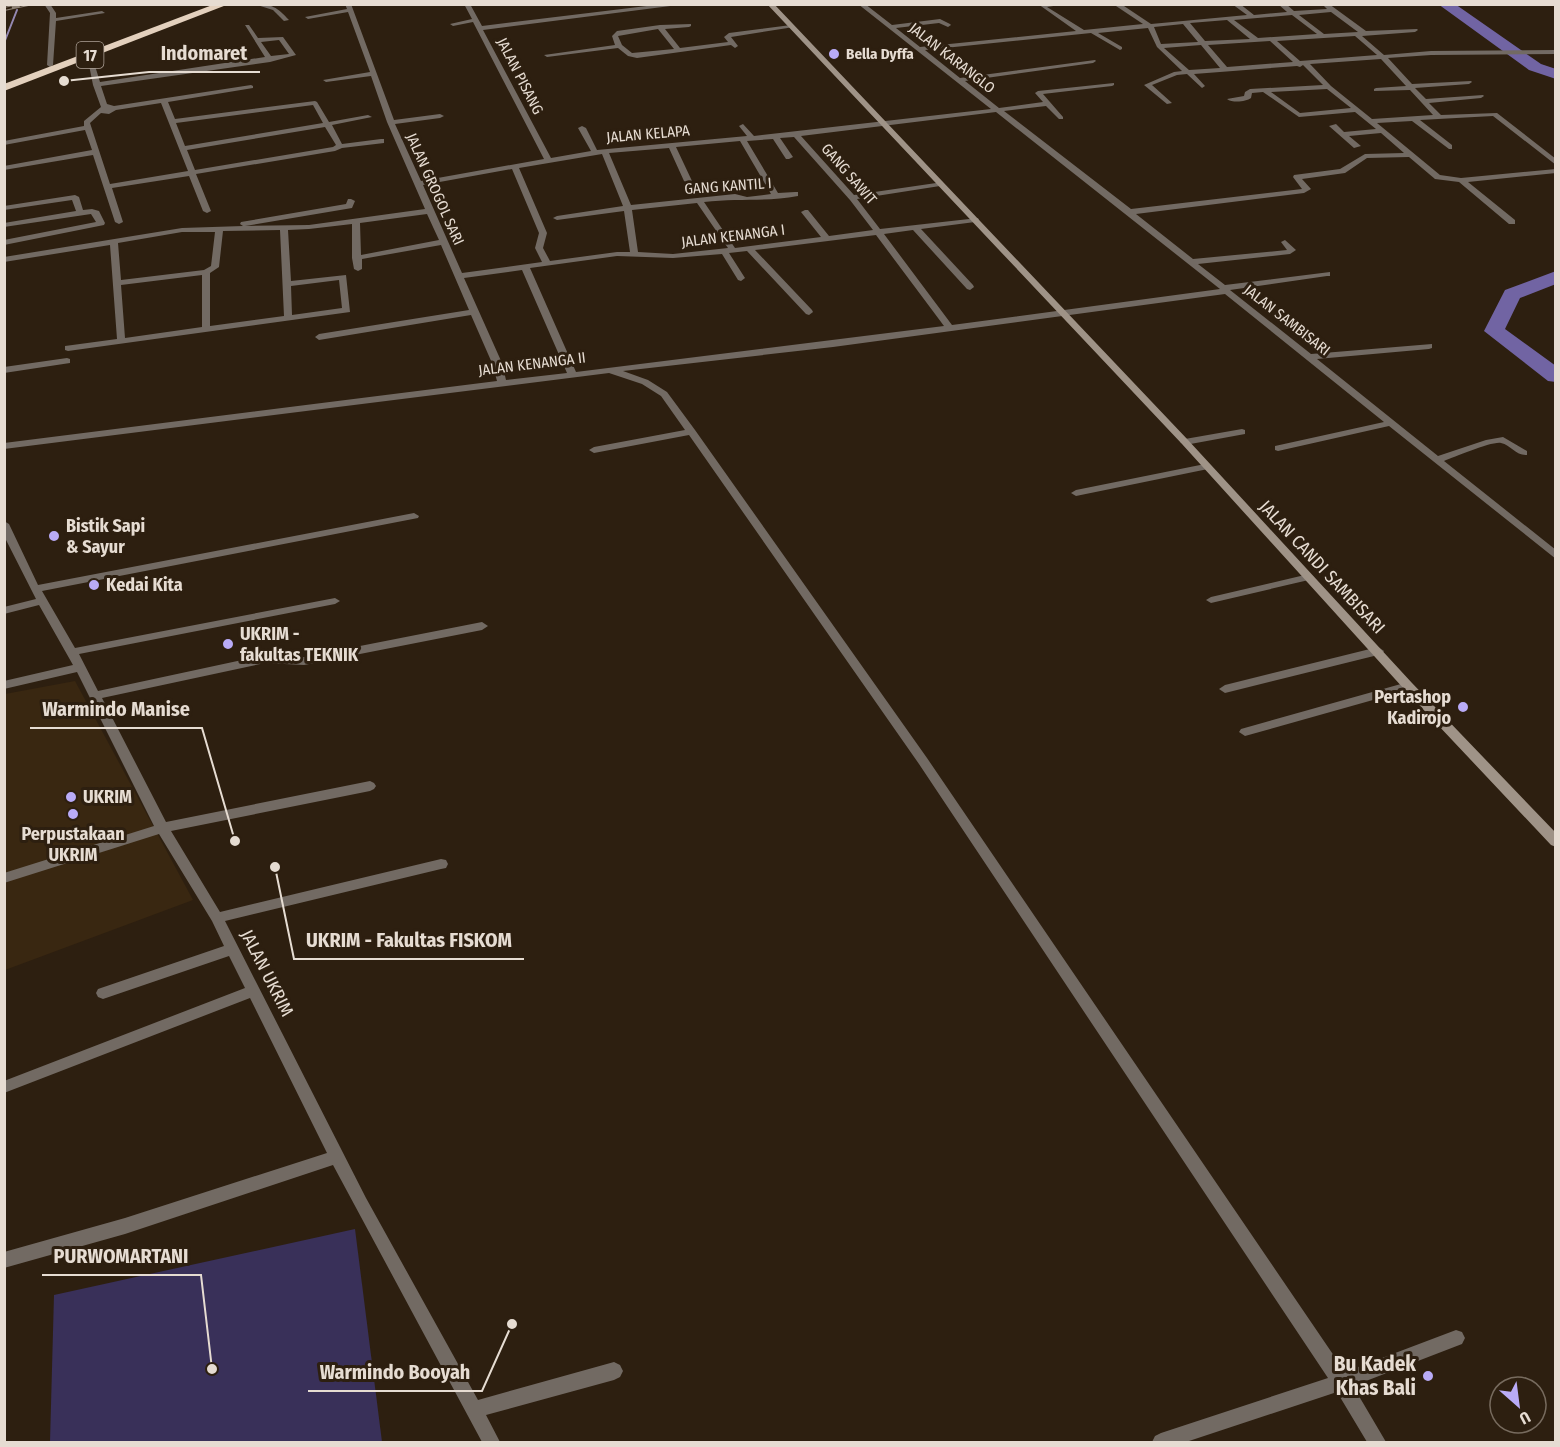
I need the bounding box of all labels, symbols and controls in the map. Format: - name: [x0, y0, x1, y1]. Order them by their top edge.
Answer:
- street label: JALAN KARANGLO: [905, 19, 999, 97]
- callout: Indomaret: [149, 34, 260, 72]
- street label: JALAN PISANG: [493, 35, 547, 117]
- text: Indomaret: [161, 41, 248, 65]
- road number: 17: [76, 42, 104, 68]
- place label: Bella Dyffa: [846, 45, 914, 63]
- marker: Bella Dyffa: [827, 47, 841, 61]
- street label: JALAN KELAPA: [606, 121, 690, 147]
- street label: JALAN GROGOL SARI: [402, 130, 468, 248]
- street label: GANG SAWIT: [818, 140, 880, 208]
- street label: GANG KANTIL I: [684, 174, 772, 198]
- street label: JALAN KENANGA I: [680, 221, 786, 251]
- street label: JALAN SAMBISARI: [1240, 281, 1334, 359]
- street label: JALAN KENANGA II: [477, 348, 587, 380]
- street label: JALAN CANDI SAMBISARI: [1254, 496, 1390, 638]
- place label: Bistik Sapi & Sayur: [66, 515, 145, 558]
- marker: Bistik Sapi & Sayur: [47, 529, 61, 543]
- place label: Kedai Kita: [106, 574, 183, 596]
- marker: Kedai Kita: [87, 578, 101, 592]
- place label: UKRIM - fakultas TEKNIK: [240, 623, 359, 666]
- marker: UKRIM - fakultas TEKNIK: [221, 637, 235, 651]
- place label: Pertashop Kadirojo: [1374, 686, 1451, 729]
- callout: Warmindo Manise: [30, 690, 202, 728]
- text: Warmindo Manise: [42, 697, 190, 721]
- marker: Pertashop Kadirojo: [1456, 700, 1470, 714]
- place label: UKRIM: [83, 786, 132, 808]
- marker: UKRIM: [64, 790, 78, 804]
- marker: Perpustakaan UKRIM: [66, 807, 80, 821]
- place label: Perpustakaan UKRIM: [21, 823, 125, 866]
- callout: UKRIM - Fakultas FISKOM: [294, 921, 524, 959]
- street label: JALAN UKRIM: [236, 926, 298, 1020]
- text: UKRIM - Fakultas FISKOM: [306, 928, 512, 952]
- callout: PURWOMARTANI: [42, 1237, 201, 1275]
- text: PURWOMARTANI: [54, 1244, 188, 1268]
- place label: Bu Kadek Khas Bali: [1334, 1351, 1416, 1401]
- callout: Warmindo Booyah: [308, 1353, 482, 1391]
- text: Warmindo Booyah: [320, 1360, 470, 1384]
- marker: Bu Kadek Khas Bali: [1421, 1369, 1435, 1383]
- north arrow: [1488, 1375, 1548, 1435]
- text: U: [1516, 1407, 1533, 1428]

